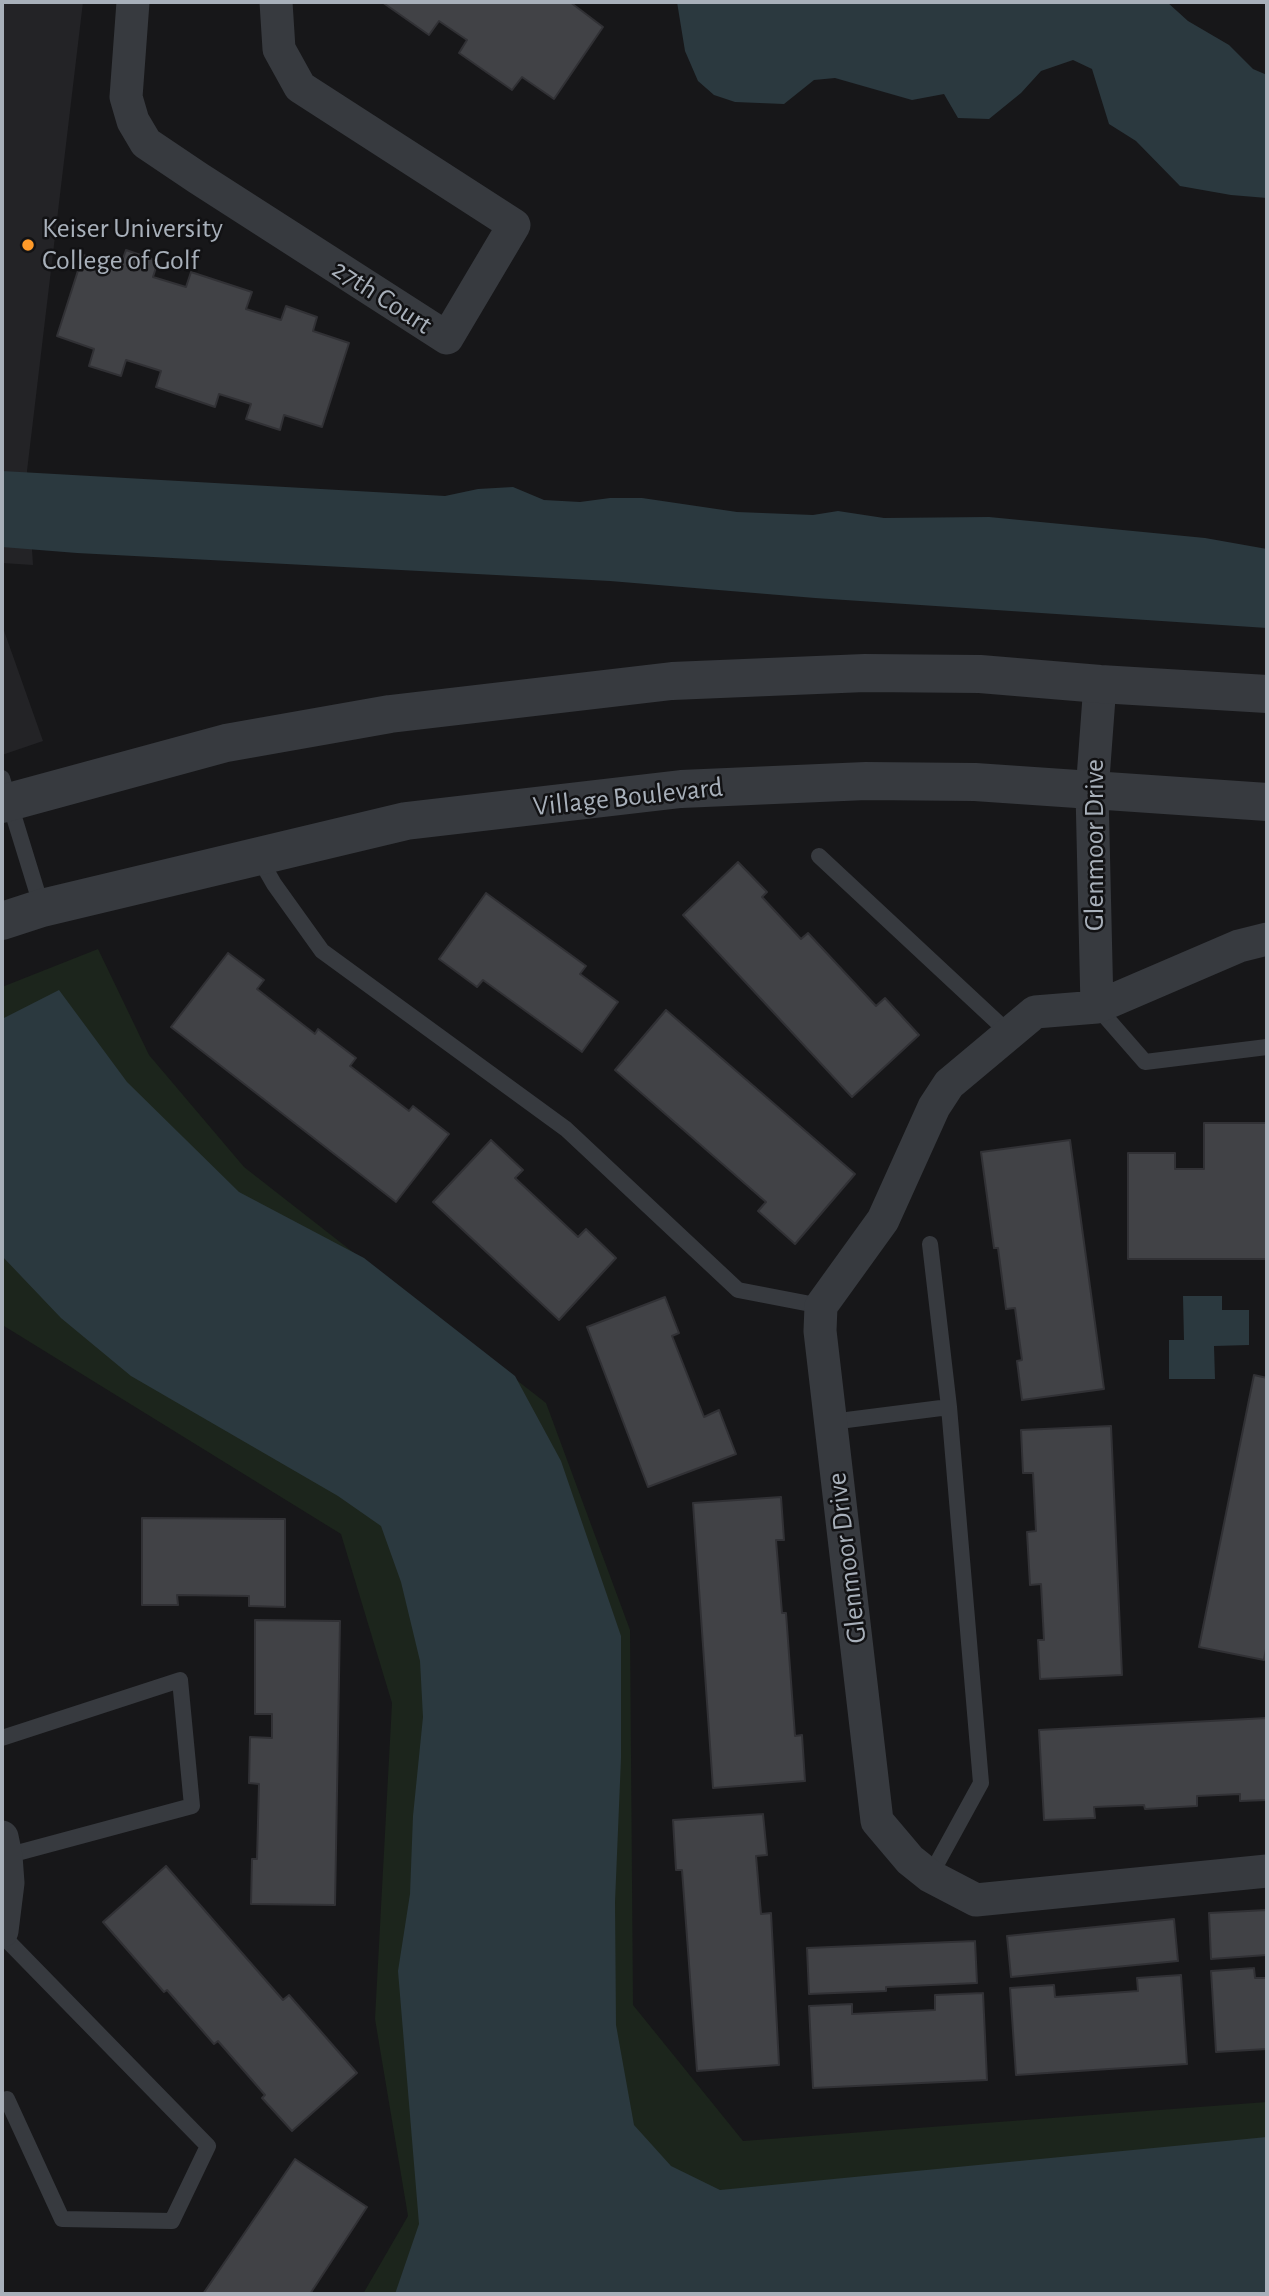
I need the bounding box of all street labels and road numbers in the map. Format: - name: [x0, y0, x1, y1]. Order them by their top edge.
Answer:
- street label: 27th Court: [326, 252, 438, 342]
- street label: Glenmoor Drive: [1078, 759, 1112, 931]
- street label: Village Boulevard: [531, 770, 725, 824]
- street label: Glenmoor Drive: [820, 1471, 874, 1645]

